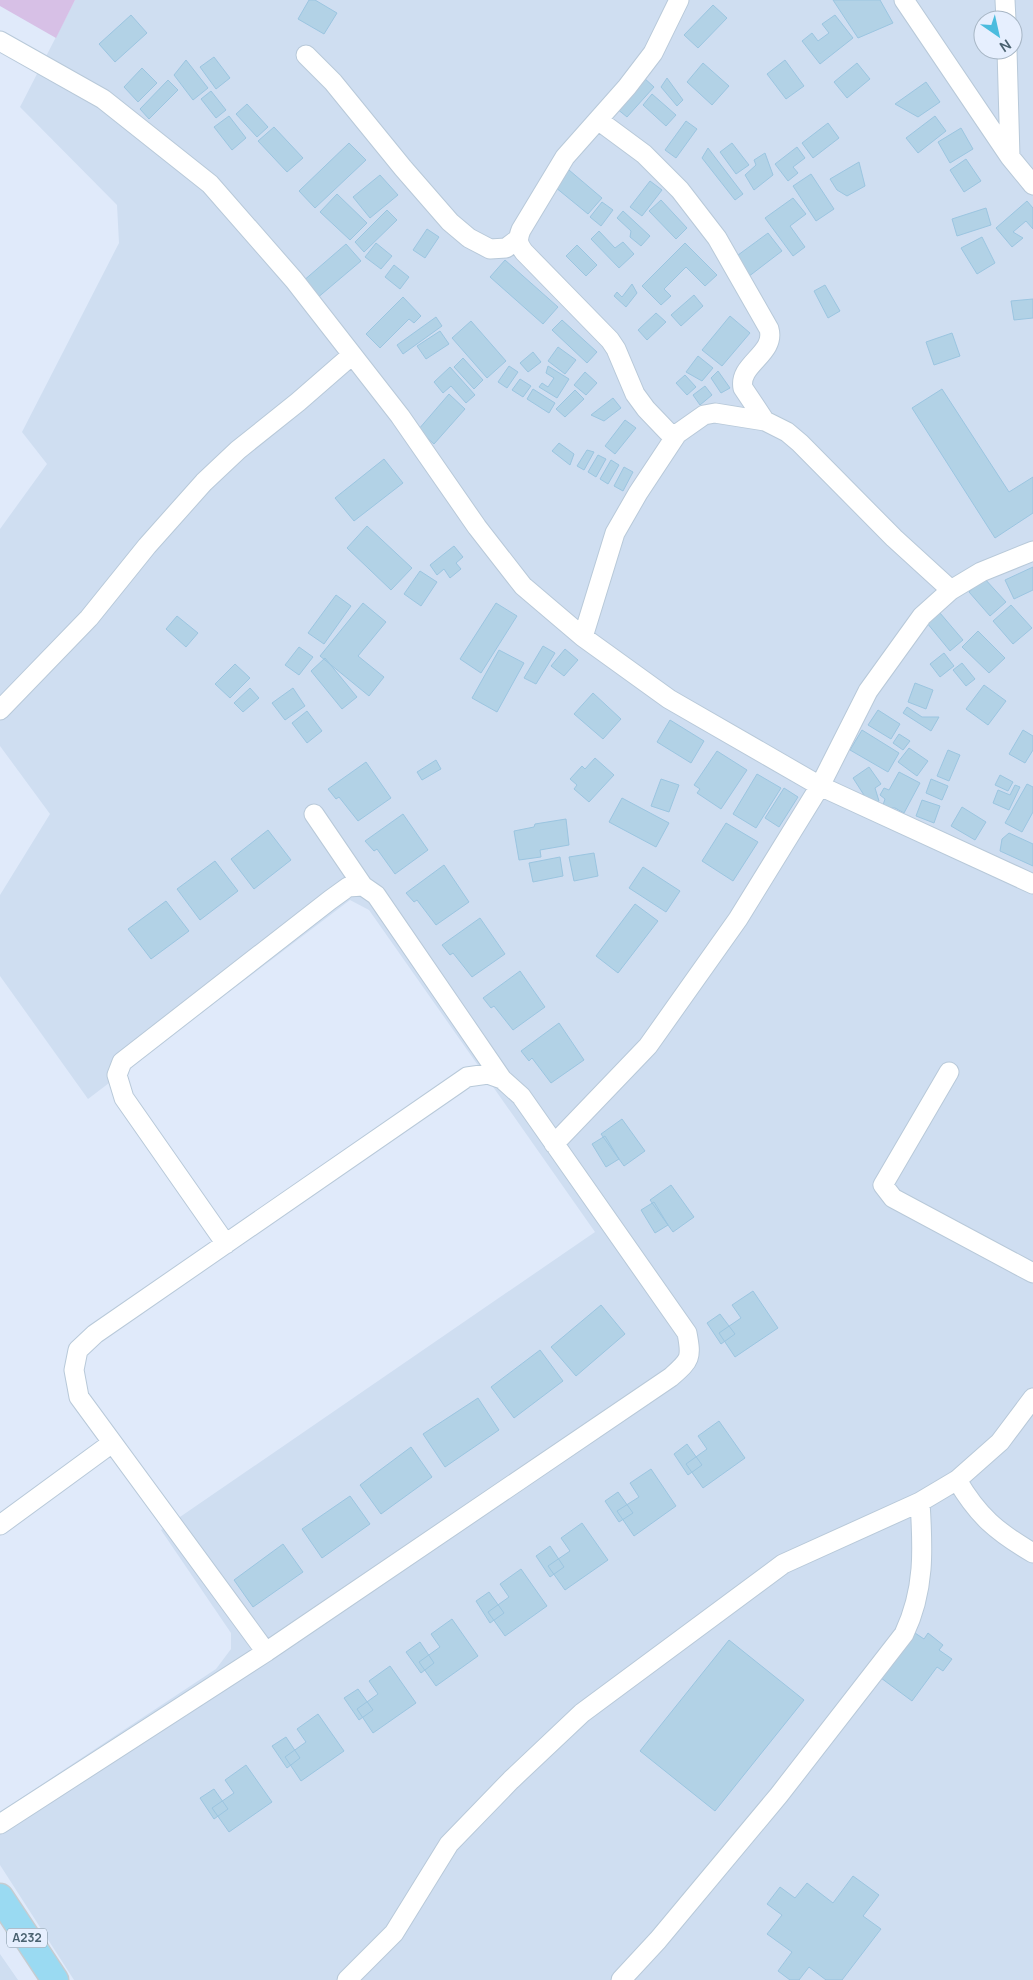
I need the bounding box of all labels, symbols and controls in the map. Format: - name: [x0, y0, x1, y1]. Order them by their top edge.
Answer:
- north arrow: [973, 10, 1023, 60]
- text: N: [996, 36, 1015, 57]
- road number: A232: [7, 1929, 47, 1948]

